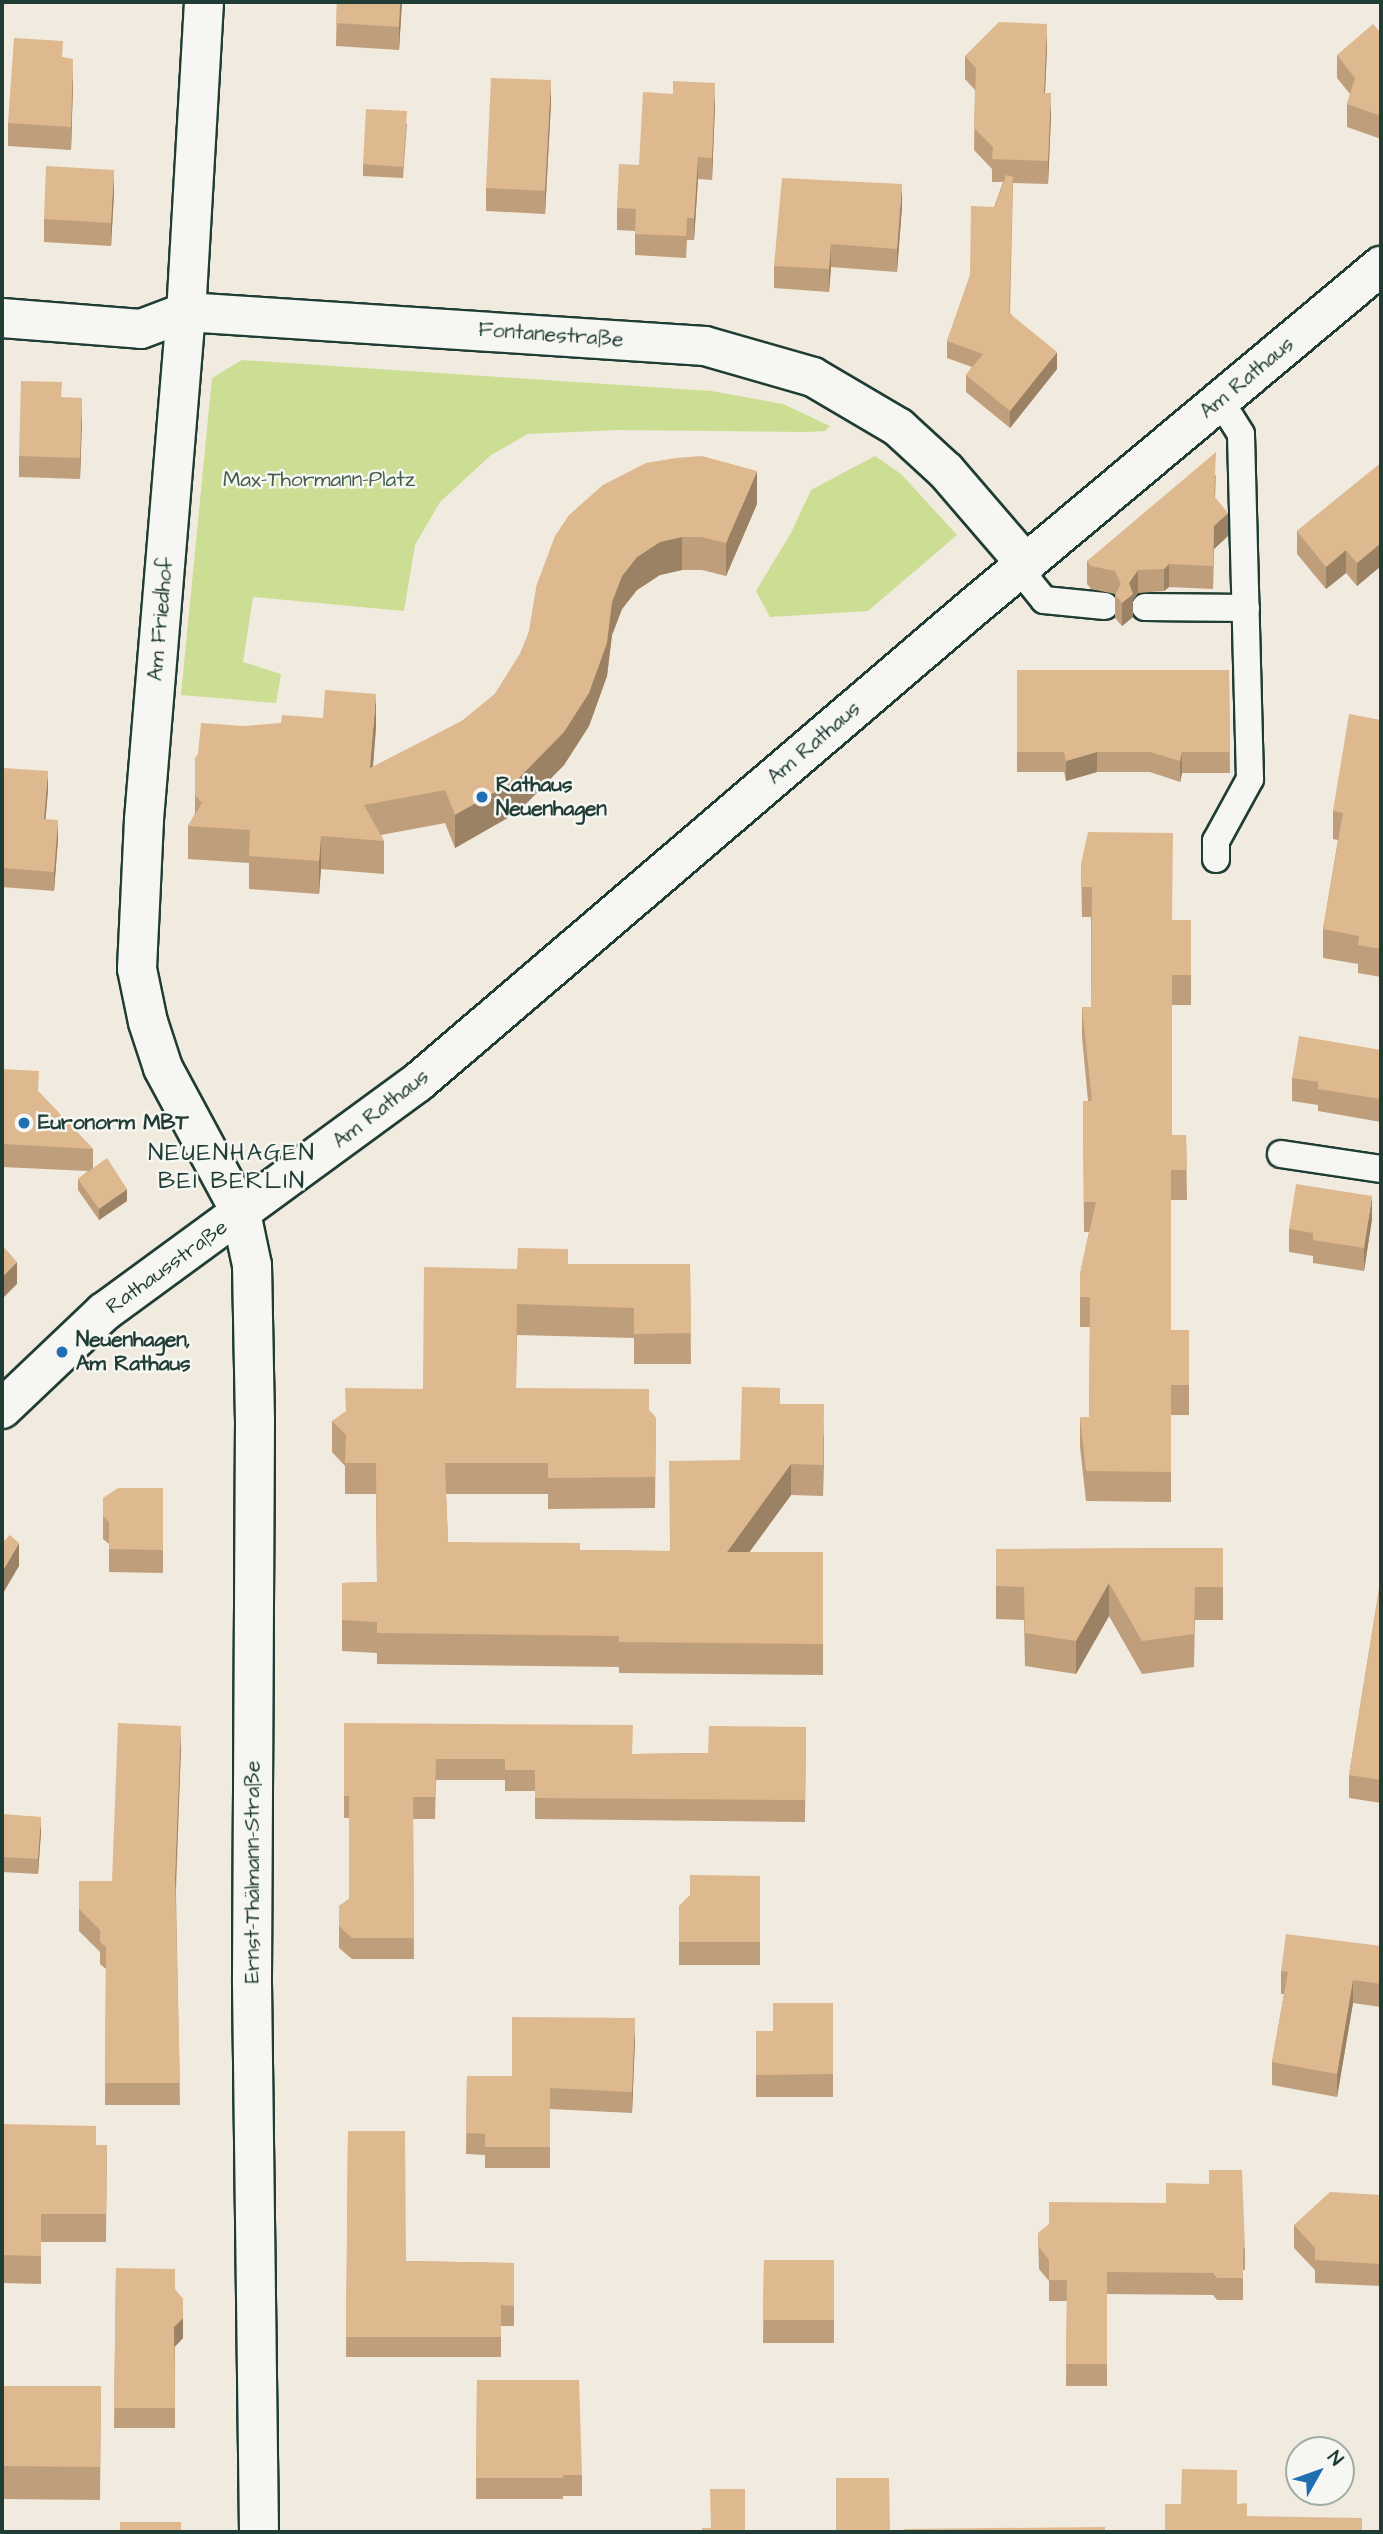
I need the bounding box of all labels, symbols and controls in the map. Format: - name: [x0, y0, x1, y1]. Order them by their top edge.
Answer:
- street label: Fontanestraße: [478, 317, 624, 353]
- street label: Am Rathaus: [1195, 332, 1299, 424]
- park label: Max-Thormann-Platz: [223, 467, 415, 493]
- street label: Am Friedhof: [143, 556, 179, 682]
- street label: Am Rathaus: [762, 696, 866, 790]
- place label: Rathaus Neuenhagen: [496, 772, 607, 822]
- marker: Rathaus Neuenhagen: [474, 789, 490, 805]
- street label: Am Rathaus: [328, 1064, 434, 1154]
- place label: Euronorm MBT: [38, 1110, 189, 1136]
- marker: Euronorm MBT: [16, 1115, 32, 1131]
- district label: NEUENHAGEN BEI BERLIN: [149, 1140, 315, 1196]
- street label: Rathausstraße: [101, 1214, 233, 1320]
- place label: Neuenhagen, Am Rathaus: [76, 1327, 191, 1377]
- marker: Neuenhagen, Am Rathaus: [54, 1344, 70, 1360]
- street label: Ernst-Thälmann-Straße: [240, 1761, 266, 1983]
- north arrow: [1285, 2436, 1355, 2506]
- text: N: [1321, 2445, 1349, 2472]

